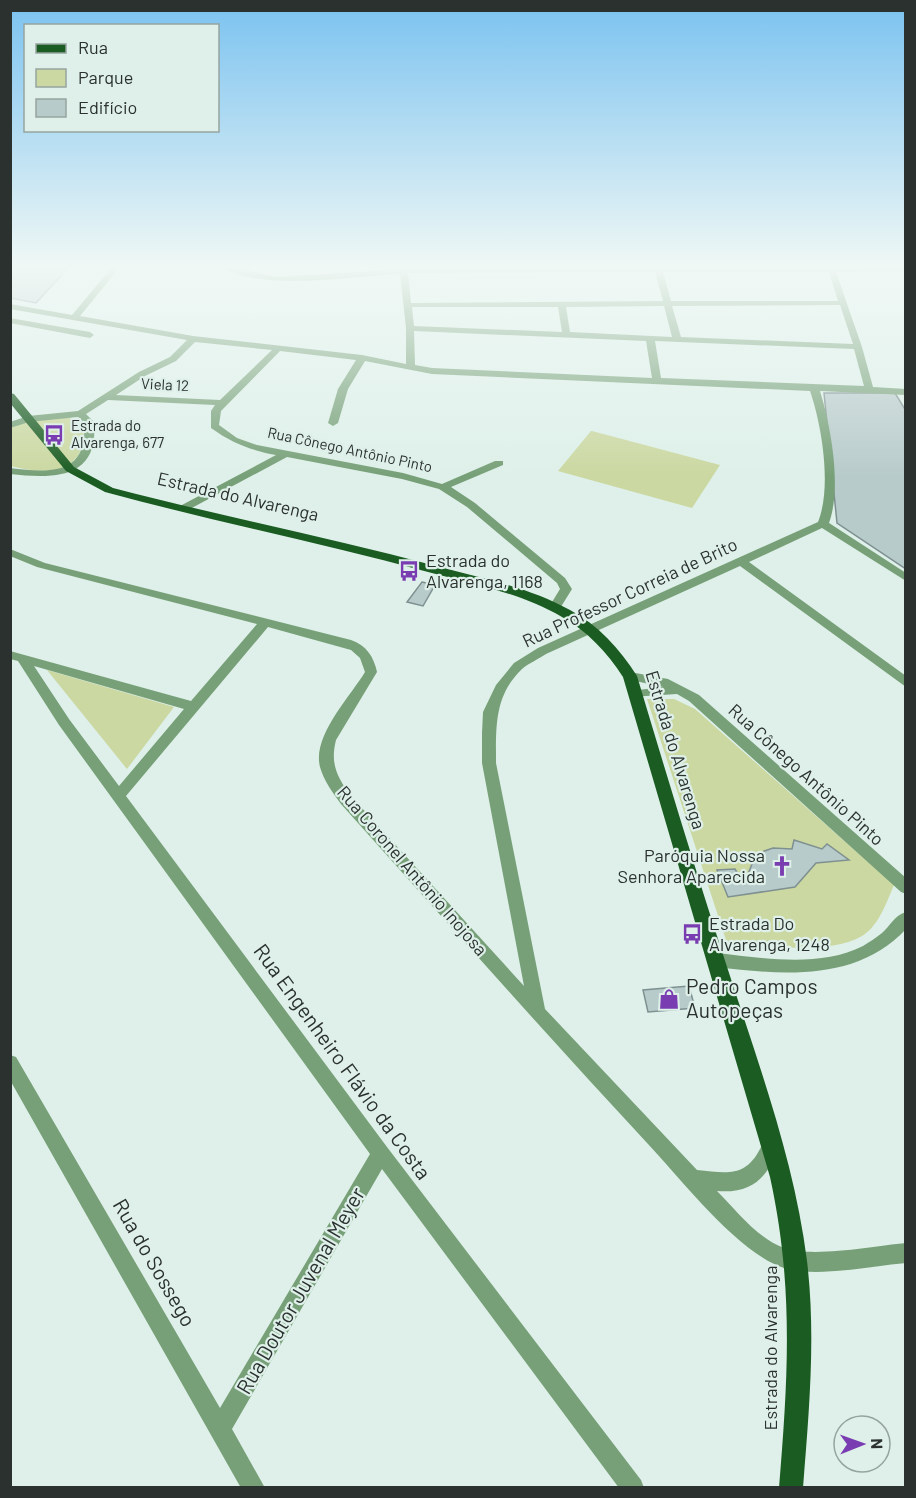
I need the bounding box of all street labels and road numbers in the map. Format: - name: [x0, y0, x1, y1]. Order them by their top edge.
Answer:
- street label: Viela 12: [141, 374, 190, 394]
- street label: Rua Cônego Antônio Pinto: [266, 423, 434, 475]
- street label: Estrada do Alvarenga: [155, 467, 321, 525]
- street label: Rua Professor Correia de Brito: [519, 533, 741, 652]
- street label: Estrada do Alvarenga: [641, 668, 711, 832]
- street label: Rua Cônego Antônio Pinto: [724, 699, 889, 850]
- street label: Rua Coronel Antônio Inojosa: [333, 781, 492, 960]
- street label: Rua Engenheiro Flávio da Costa: [249, 938, 437, 1184]
- street label: Rua Doutor Juvenal Meyer: [230, 1182, 369, 1398]
- street label: Rua do Sossego: [109, 1194, 202, 1331]
- street label: Estrada do Alvarenga: [759, 1266, 781, 1430]

